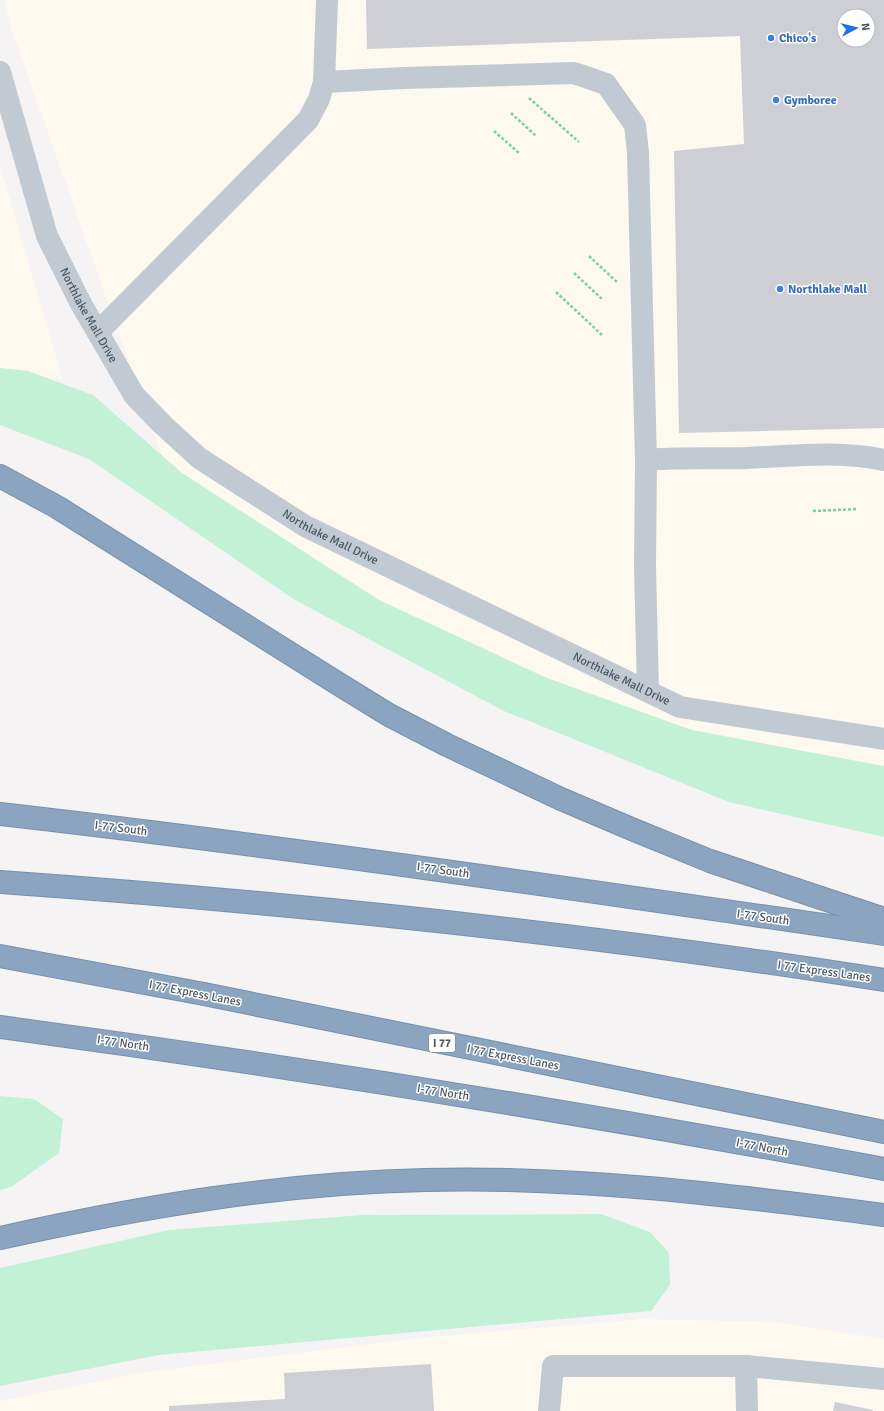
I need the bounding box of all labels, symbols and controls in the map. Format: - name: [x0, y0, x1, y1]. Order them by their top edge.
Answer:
- north arrow: [836, 8, 876, 48]
- text: N: [859, 22, 872, 31]
- place label: Chico's: [779, 31, 817, 46]
- marker: Chico's: [766, 33, 776, 43]
- place label: Gymboree: [784, 93, 837, 108]
- marker: Gymboree: [771, 95, 781, 105]
- street label: Northlake Mall Drive: [56, 265, 121, 365]
- place label: Northlake Mall: [788, 282, 867, 297]
- marker: Northlake Mall: [775, 284, 785, 294]
- street label: Northlake Mall Drive: [279, 506, 381, 568]
- street label: Northlake Mall Drive: [570, 649, 672, 709]
- street label: I-77 South: [94, 818, 148, 839]
- street label: I-77 South: [416, 859, 470, 882]
- street label: I-77 South: [736, 906, 790, 929]
- street label: I 77 Express Lanes: [776, 958, 871, 985]
- street label: I 77 Express Lanes: [147, 977, 242, 1010]
- street label: I-77 North: [96, 1032, 150, 1055]
- road number: I 77: [429, 1034, 455, 1052]
- street label: I 77 Express Lanes: [465, 1041, 560, 1074]
- street label: I-77 North: [416, 1081, 470, 1104]
- street label: I-77 North: [735, 1135, 789, 1160]

